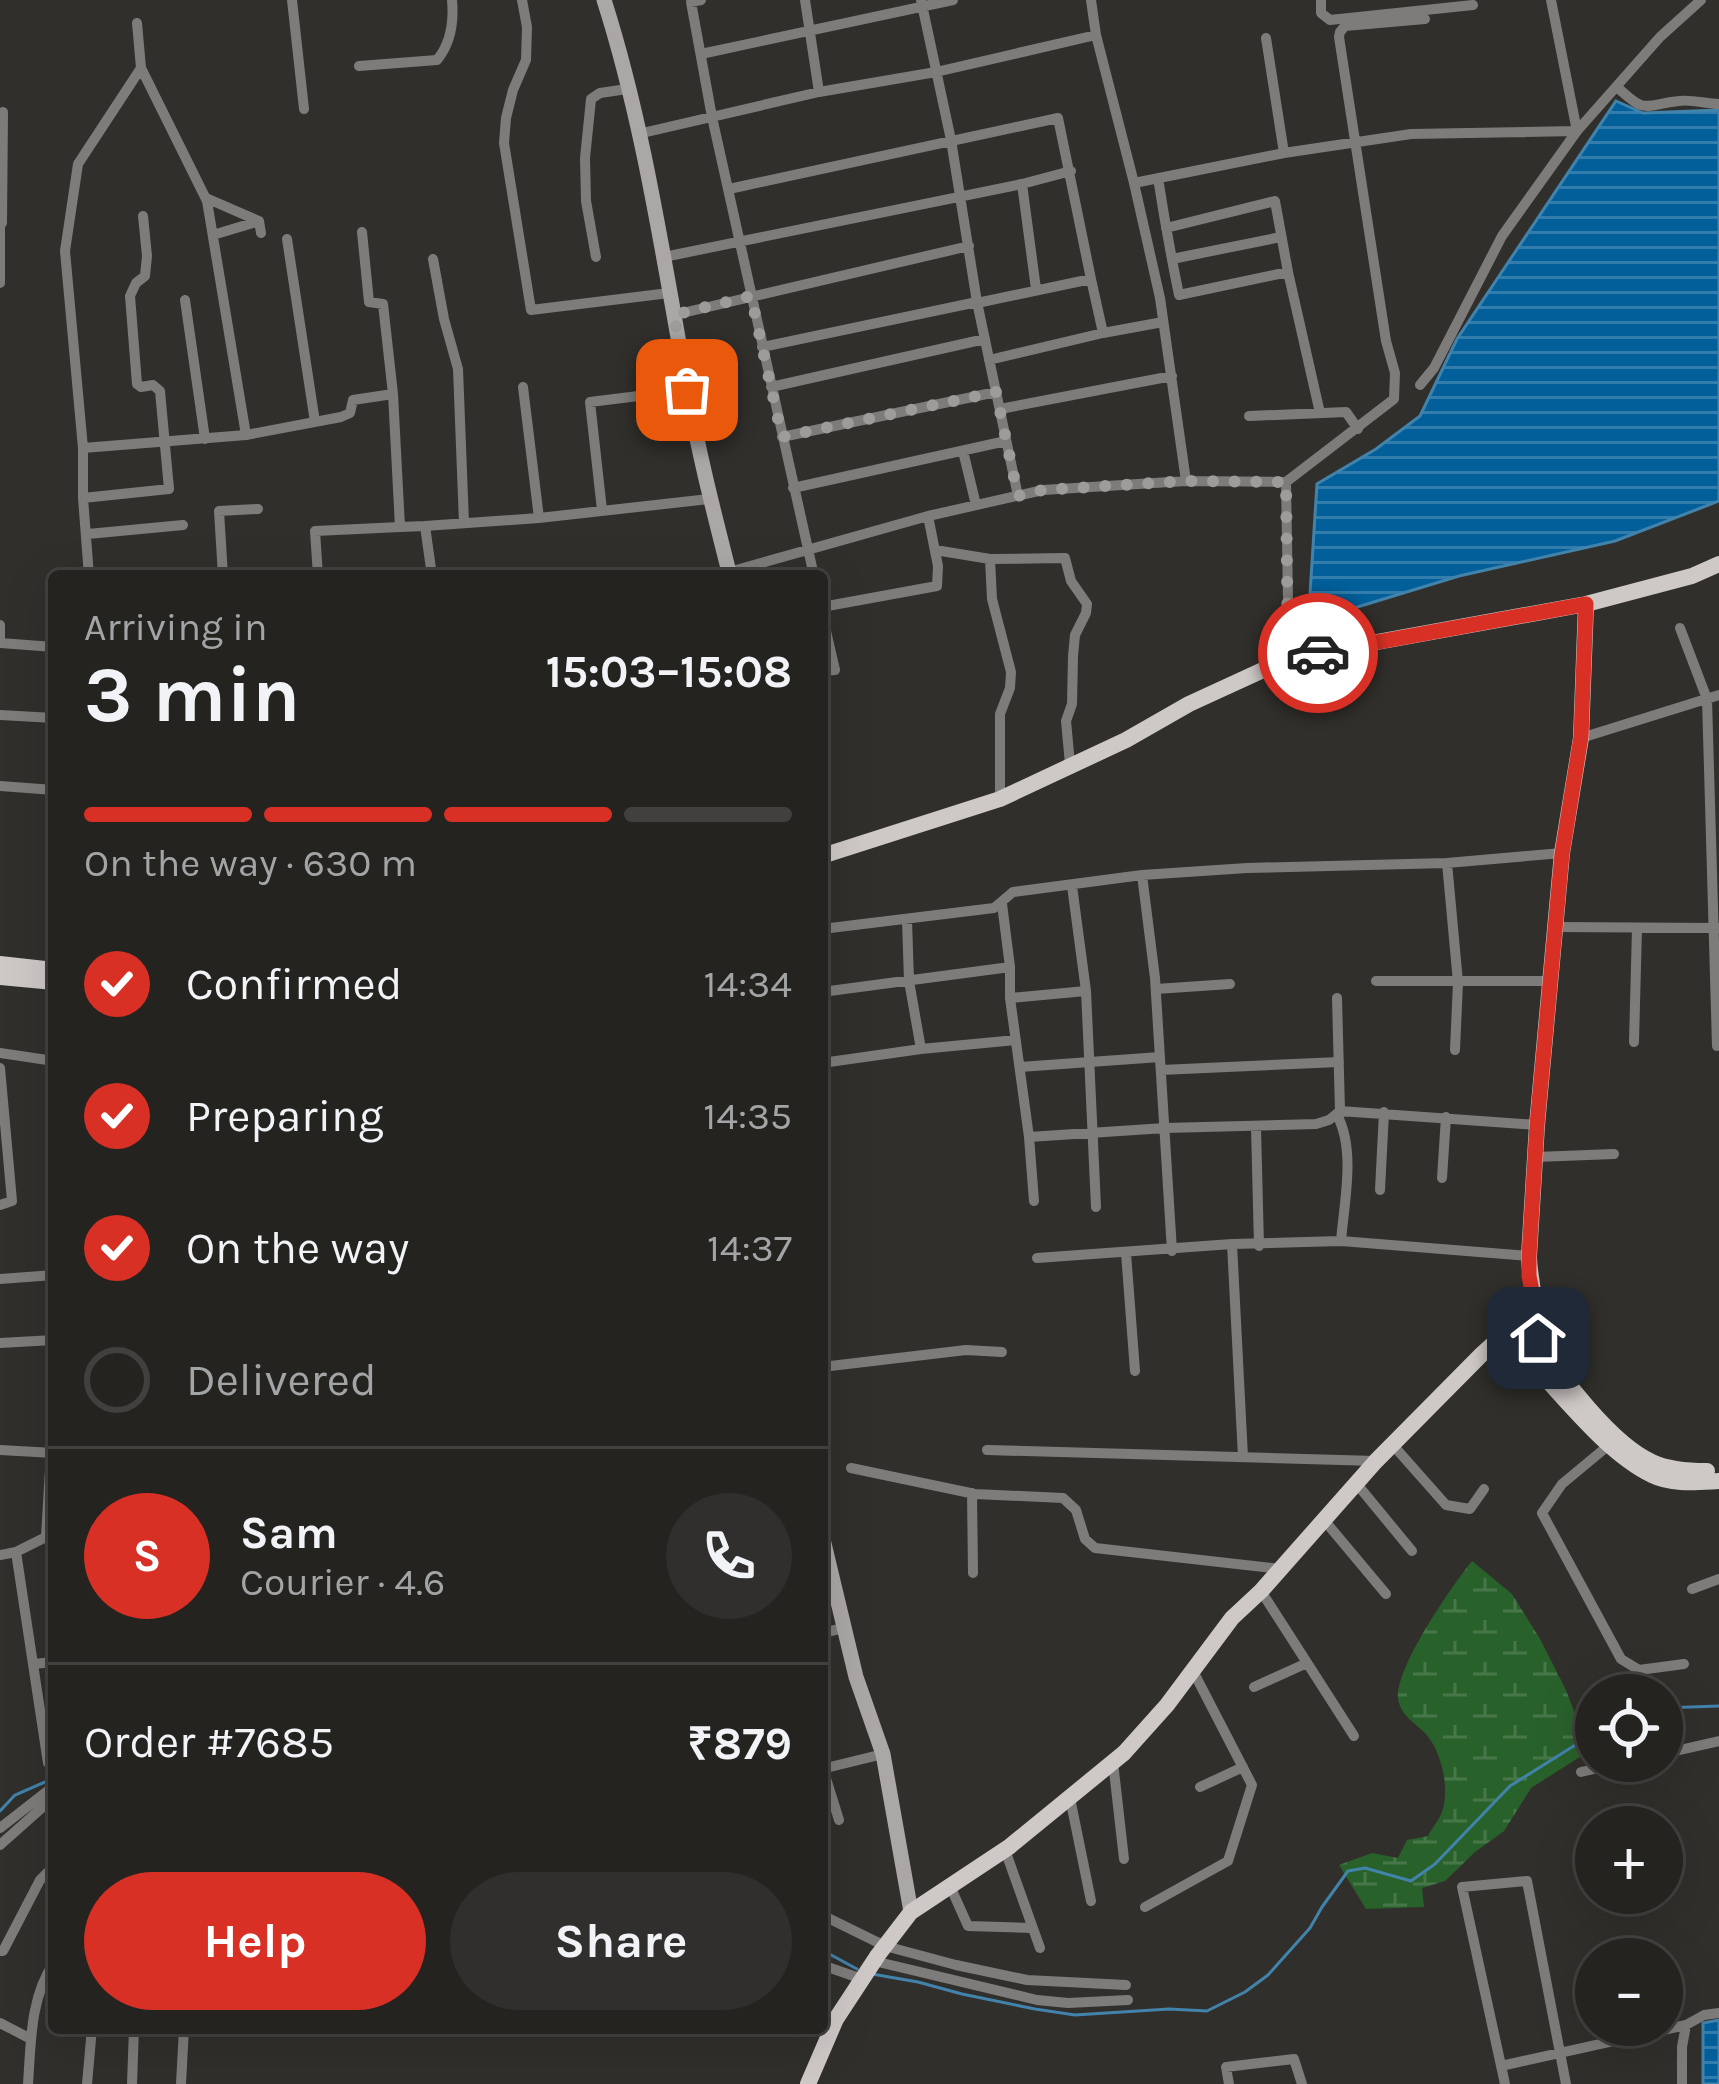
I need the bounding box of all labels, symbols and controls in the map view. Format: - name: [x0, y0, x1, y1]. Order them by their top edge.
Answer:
- pin: [636, 339, 738, 441]
- icon: bag: [654, 357, 720, 423]
- courier: [1258, 593, 1378, 713]
- text: Arriving in: [84, 604, 267, 650]
- icon: car: [1285, 620, 1351, 686]
- text: 15:03–15:08: [546, 646, 792, 698]
- text: 3 min: [84, 649, 300, 741]
- text: On the way · 630 m: [84, 840, 417, 886]
- icon: check: [84, 951, 150, 1017]
- text: Confirmed: [186, 958, 402, 1010]
- text: 14:34: [704, 961, 792, 1007]
- icon: check: [84, 1083, 150, 1149]
- text: Preparing: [186, 1090, 384, 1142]
- text: 14:35: [703, 1093, 792, 1139]
- icon: check: [84, 1215, 150, 1281]
- text: On the way: [186, 1222, 409, 1274]
- text: 14:37: [707, 1225, 792, 1271]
- pin: [1487, 1287, 1589, 1389]
- icon: home: [1505, 1305, 1571, 1371]
- text: Delivered: [186, 1354, 377, 1406]
- button: phone: [666, 1493, 792, 1619]
- text: Sam: [240, 1507, 338, 1559]
- text: S: [133, 1530, 161, 1582]
- text: Courier · 4.6: [240, 1559, 445, 1605]
- map controls: [1575, 1674, 1683, 2046]
- button: locate: [1575, 1674, 1683, 1782]
- text: Order #7685: [84, 1716, 334, 1768]
- text: ₹879: [687, 1718, 792, 1770]
- button: +: [1575, 1806, 1683, 1914]
- button: Help: [84, 1872, 426, 2010]
- button: Share: [450, 1872, 792, 2010]
- button: −: [1575, 1938, 1683, 2046]

